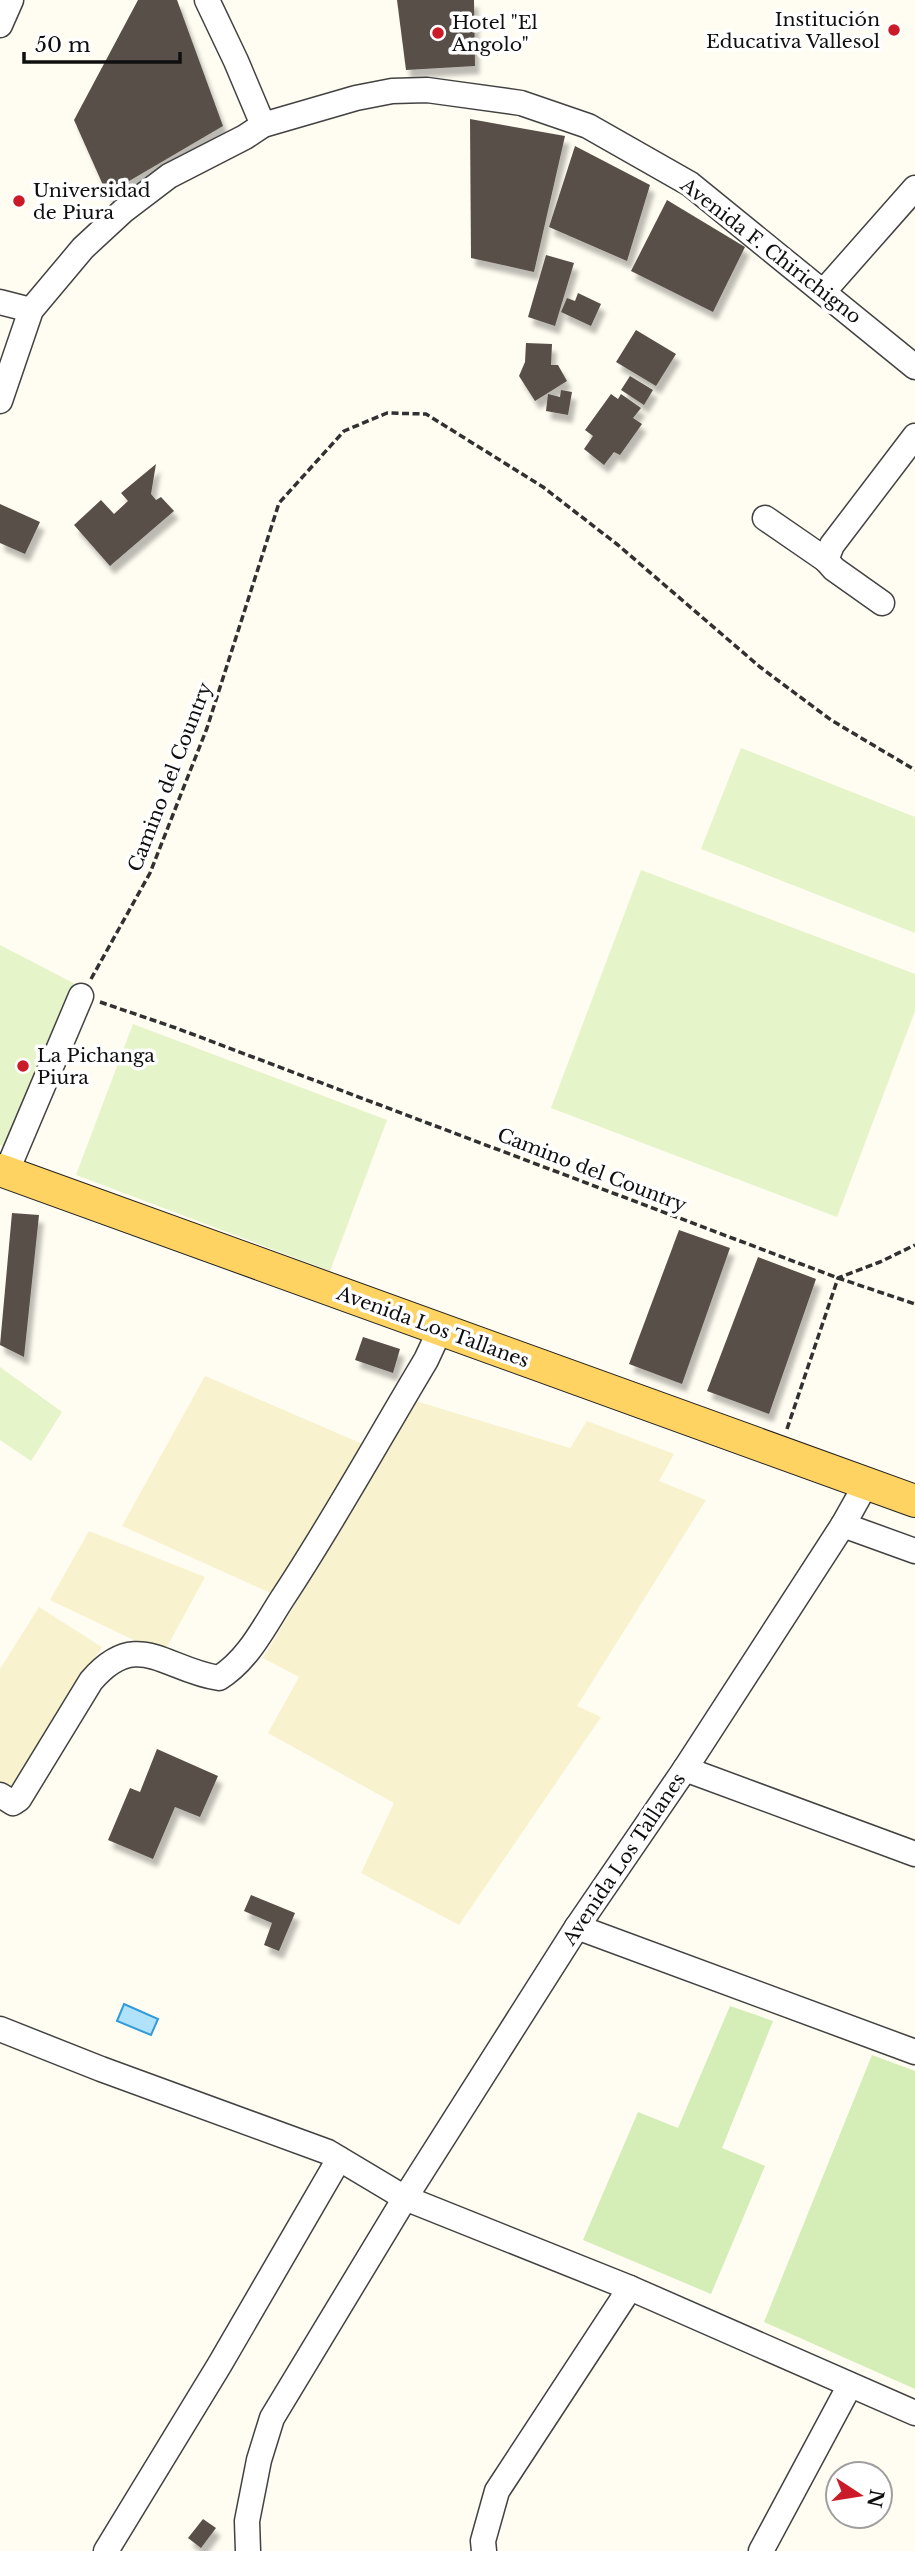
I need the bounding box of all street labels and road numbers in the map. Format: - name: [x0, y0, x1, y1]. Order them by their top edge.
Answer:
- street label: Avenida F. Chirichigno: [675, 173, 866, 329]
- street label: Camino del Country: [123, 679, 217, 875]
- street label: Camino del Country: [494, 1123, 690, 1217]
- street label: Avenida Los Tallanes: [333, 1281, 532, 1372]
- street label: Avenida Los Tallanes: [557, 1768, 690, 1950]

